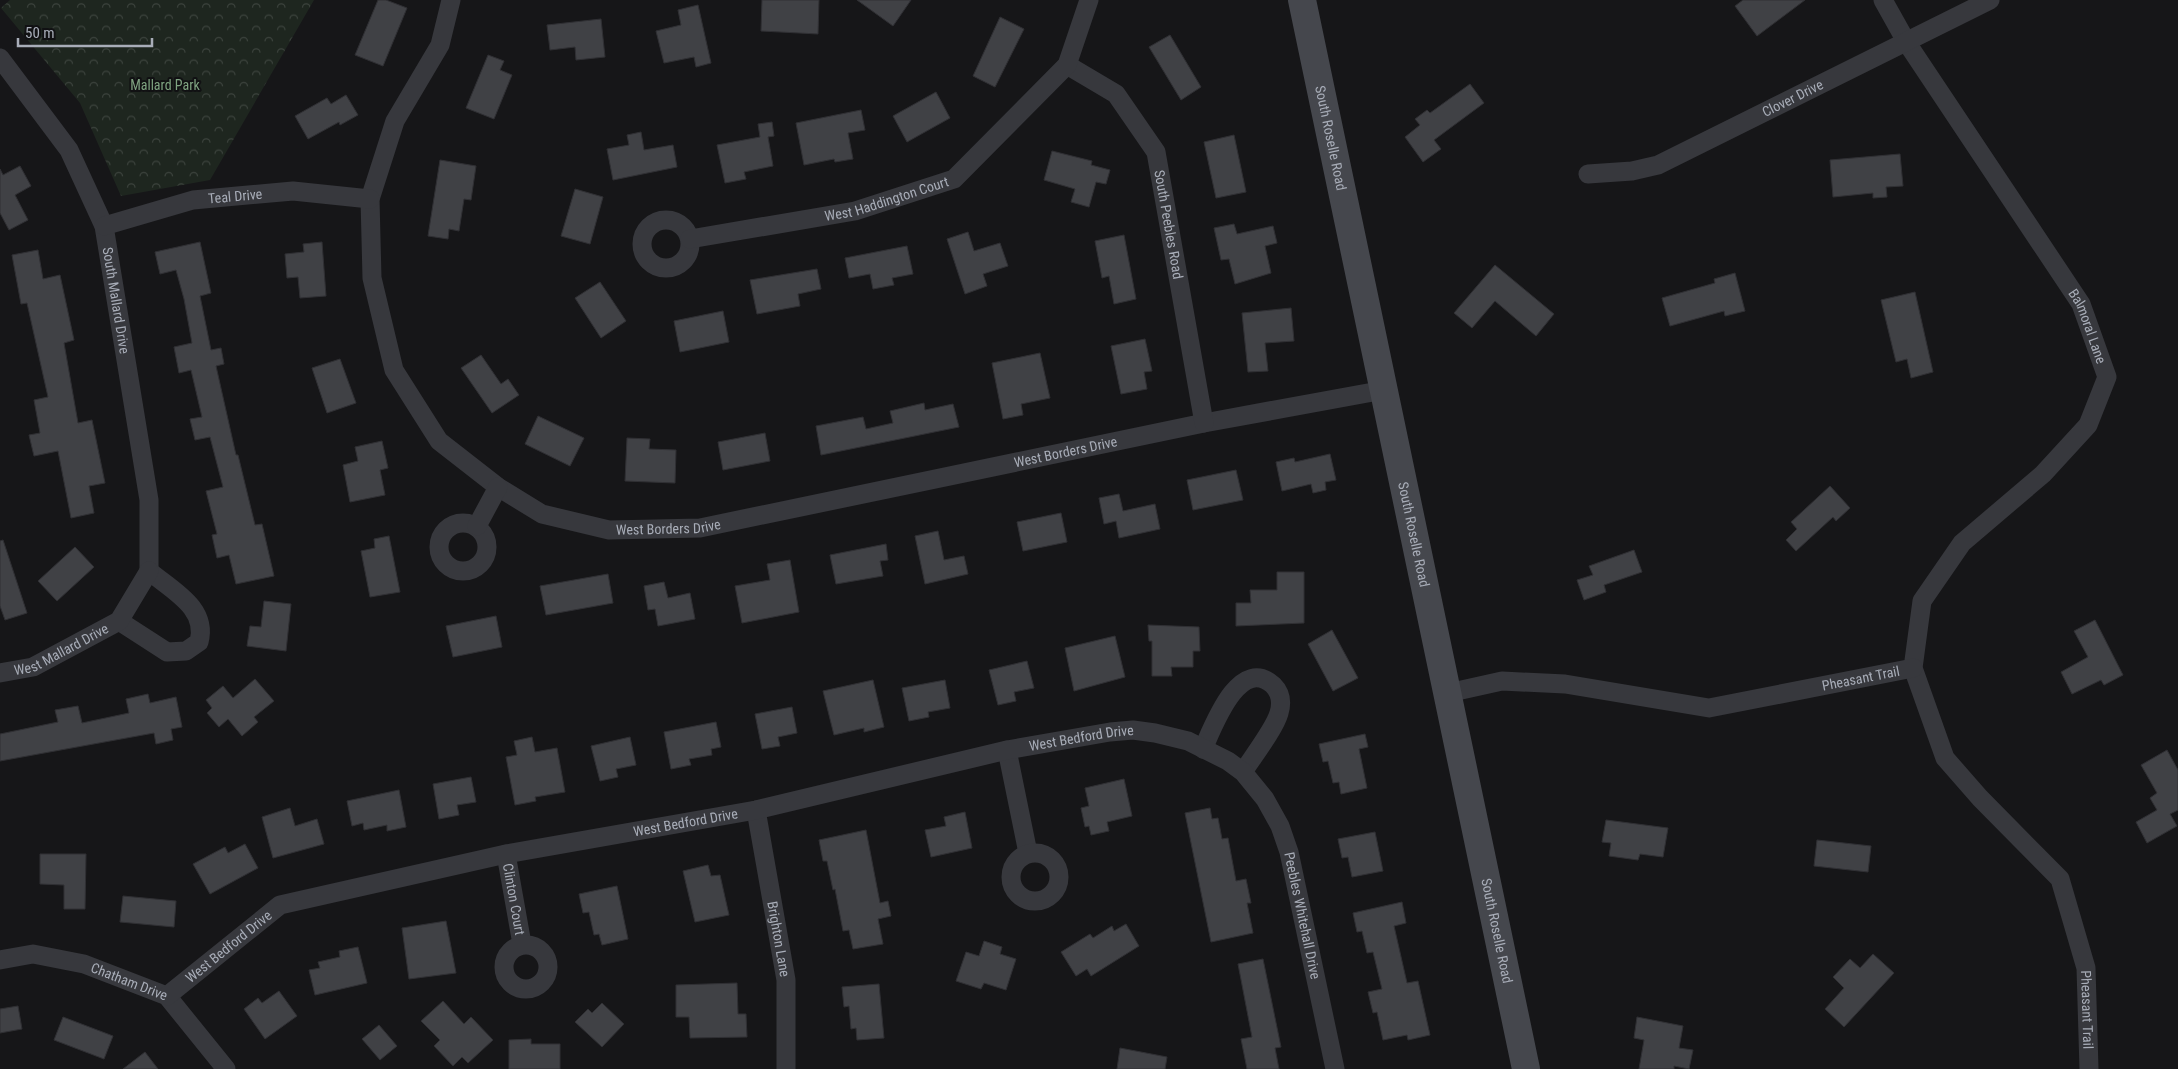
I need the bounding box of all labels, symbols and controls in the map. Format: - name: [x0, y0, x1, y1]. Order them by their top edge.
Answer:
- scale bar: [18, 15, 151, 47]
- text: 50 m: [25, 24, 55, 42]
- street label: Clover Drive: [1759, 76, 1826, 120]
- park label: Mallard Park: [130, 77, 201, 93]
- street label: South Roselle Road: [1312, 84, 1350, 192]
- street label: South Peebles Road: [1151, 169, 1186, 280]
- street label: West Haddington Court: [823, 173, 951, 224]
- street label: Teal Drive: [207, 186, 263, 207]
- street label: South Mallard Drive: [100, 246, 133, 355]
- street label: Balmoral Lane: [2065, 286, 2110, 366]
- street label: West Borders Drive: [1013, 433, 1119, 470]
- street label: South Roselle Road: [1395, 480, 1433, 588]
- street label: West Borders Drive: [616, 516, 723, 538]
- street label: West Mallard Drive: [13, 620, 111, 678]
- street label: Pheasant Trail: [1821, 663, 1901, 694]
- street label: West Bedford Drive: [1028, 722, 1135, 754]
- street label: West Bedford Drive: [632, 805, 739, 839]
- street label: Peebles Whitehall Drive: [1281, 851, 1324, 981]
- street label: Clinton Court: [500, 862, 528, 936]
- street label: South Roselle Road: [1478, 877, 1516, 985]
- street label: Brighton Lane: [764, 900, 793, 979]
- street label: West Bedford Drive: [182, 907, 275, 986]
- street label: Chatham Drive: [89, 959, 170, 1004]
- street label: Pheasant Trail: [2078, 970, 2096, 1049]

